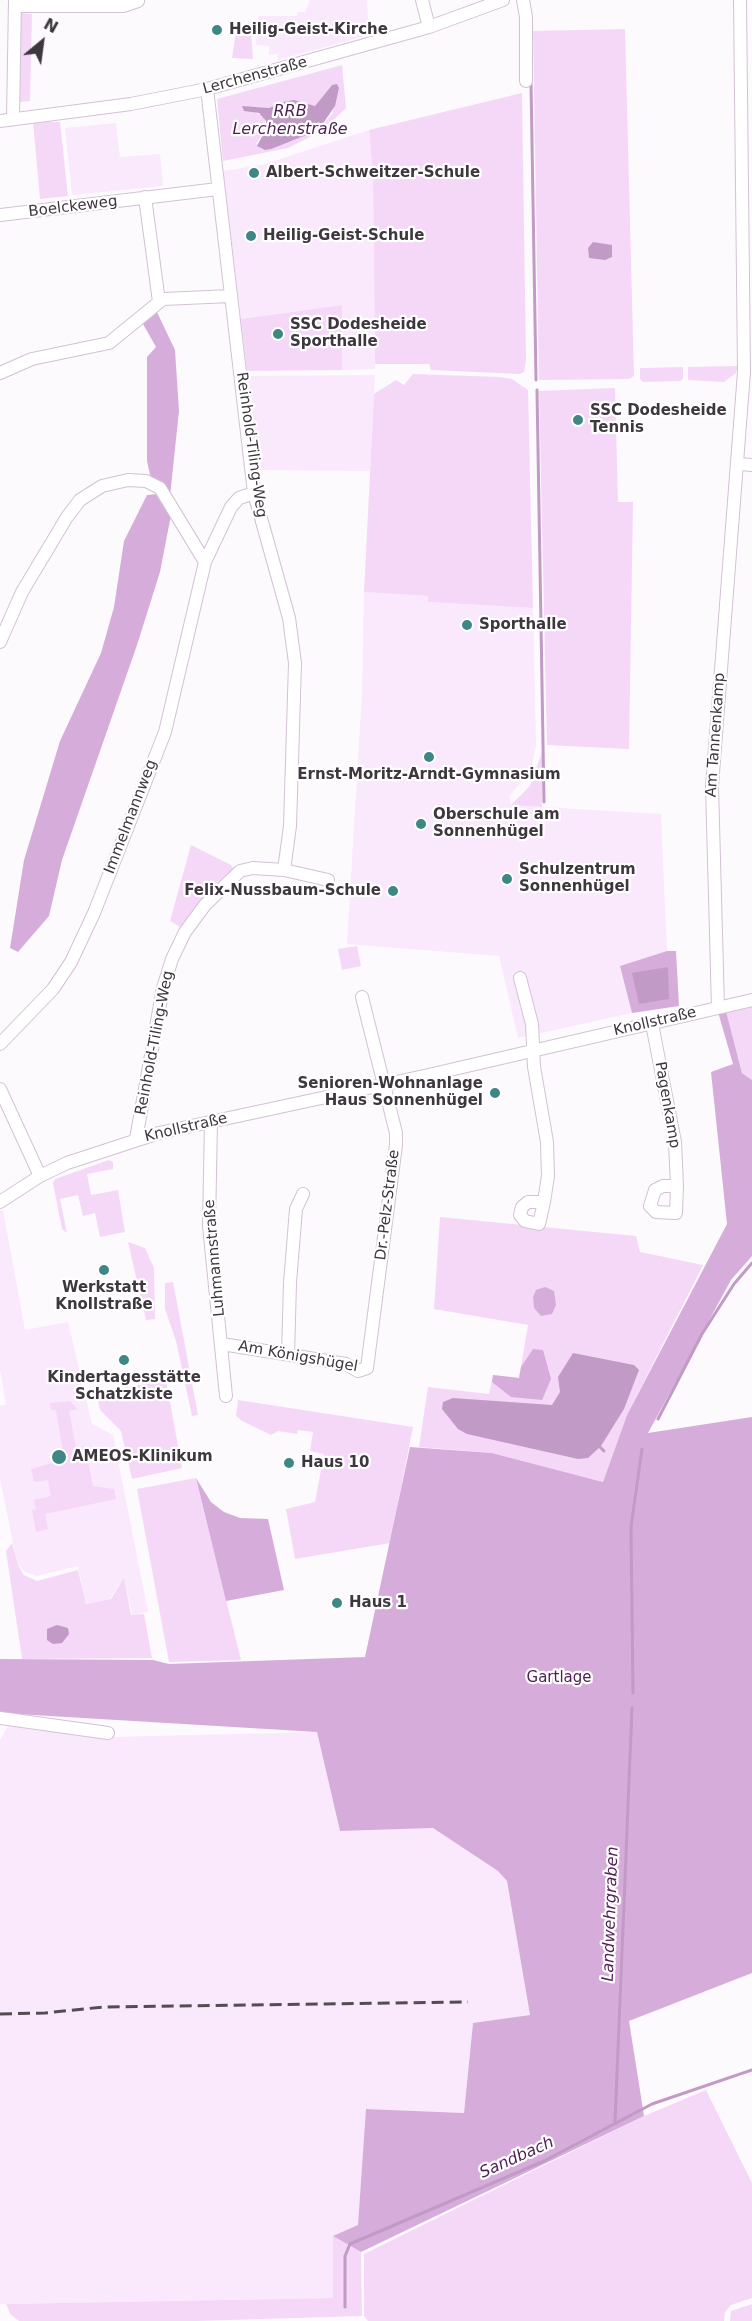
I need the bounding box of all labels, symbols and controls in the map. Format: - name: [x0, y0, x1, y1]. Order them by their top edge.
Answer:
- north arrow: [12, 12, 72, 72]
- text: N: [41, 14, 61, 37]
- place label: Heilig-Geist-Kirche: [229, 21, 388, 39]
- marker: Heilig-Geist-Kirche: [210, 23, 224, 37]
- street label: Lerchenstraße: [201, 53, 309, 99]
- water label: RRB Lerchenstraße: [232, 102, 348, 140]
- place label: Albert-Schweitzer-Schule: [266, 164, 480, 182]
- marker: Albert-Schweitzer-Schule: [247, 166, 261, 180]
- street label: Boelckeweg: [27, 193, 119, 221]
- place label: Heilig-Geist-Schule: [263, 227, 424, 245]
- marker: Heilig-Geist-Schule: [244, 229, 258, 243]
- place label: SSC Dodesheide Sporthalle: [290, 316, 427, 351]
- marker: SSC Dodesheide Sporthalle: [271, 327, 285, 341]
- street label: Reinhold-Tiling-Weg: [232, 371, 270, 519]
- place label: SSC Dodesheide Tennis: [590, 402, 727, 437]
- marker: SSC Dodesheide Tennis: [571, 413, 585, 427]
- place label: Sporthalle: [479, 616, 567, 634]
- marker: Sporthalle: [460, 618, 474, 632]
- street label: Am Tannenkamp: [703, 672, 729, 798]
- marker: Ernst-Moritz-Arndt-Gymnasium: [422, 750, 436, 764]
- street label: Immelmannweg: [101, 757, 161, 877]
- place label: Ernst-Moritz-Arndt-Gymnasium: [297, 766, 561, 784]
- place label: Oberschule am Sonnenhügel: [433, 806, 560, 841]
- marker: Oberschule am Sonnenhügel: [414, 817, 428, 831]
- place label: Schulzentrum Sonnenhügel: [519, 861, 636, 896]
- marker: Schulzentrum Sonnenhügel: [500, 872, 514, 886]
- place label: Felix-Nussbaum-Schule: [184, 882, 381, 900]
- marker: Felix-Nussbaum-Schule: [386, 884, 400, 898]
- street label: Reinhold-Tiling-Weg: [132, 969, 178, 1117]
- street label: Knollstraße: [612, 1004, 698, 1040]
- street label: Pagenkamp: [651, 1060, 683, 1150]
- place label: Senioren-Wohnanlage Haus Sonnenhügel: [297, 1075, 483, 1110]
- marker: Senioren-Wohnanlage Haus Sonnenhügel: [488, 1086, 502, 1100]
- street label: Knollstraße: [143, 1110, 229, 1146]
- street label: Dr.-Pelz-Straße: [372, 1149, 404, 1261]
- street label: Luhmannstraße: [201, 1199, 229, 1317]
- marker: Werkstatt Knollstraße: [97, 1263, 111, 1277]
- place label: Werkstatt Knollstraße: [55, 1279, 153, 1314]
- street label: Am Königshügel: [237, 1338, 359, 1376]
- marker: Kindertagesstätte Schatzkiste: [117, 1353, 131, 1367]
- place label: Kindertagesstätte Schatzkiste: [47, 1369, 201, 1404]
- marker: AMEOS-Klinikum: [50, 1448, 68, 1466]
- place label: AMEOS-Klinikum: [72, 1448, 213, 1466]
- place label: Haus 10: [301, 1454, 369, 1472]
- marker: Haus 10: [282, 1456, 296, 1470]
- place label: Haus 1: [349, 1594, 407, 1612]
- marker: Haus 1: [330, 1596, 344, 1610]
- park label: Gartlage: [527, 1669, 591, 1687]
- water label: Landwehrgraben: [599, 1846, 623, 1982]
- water label: Sandbach: [477, 2133, 557, 2183]

